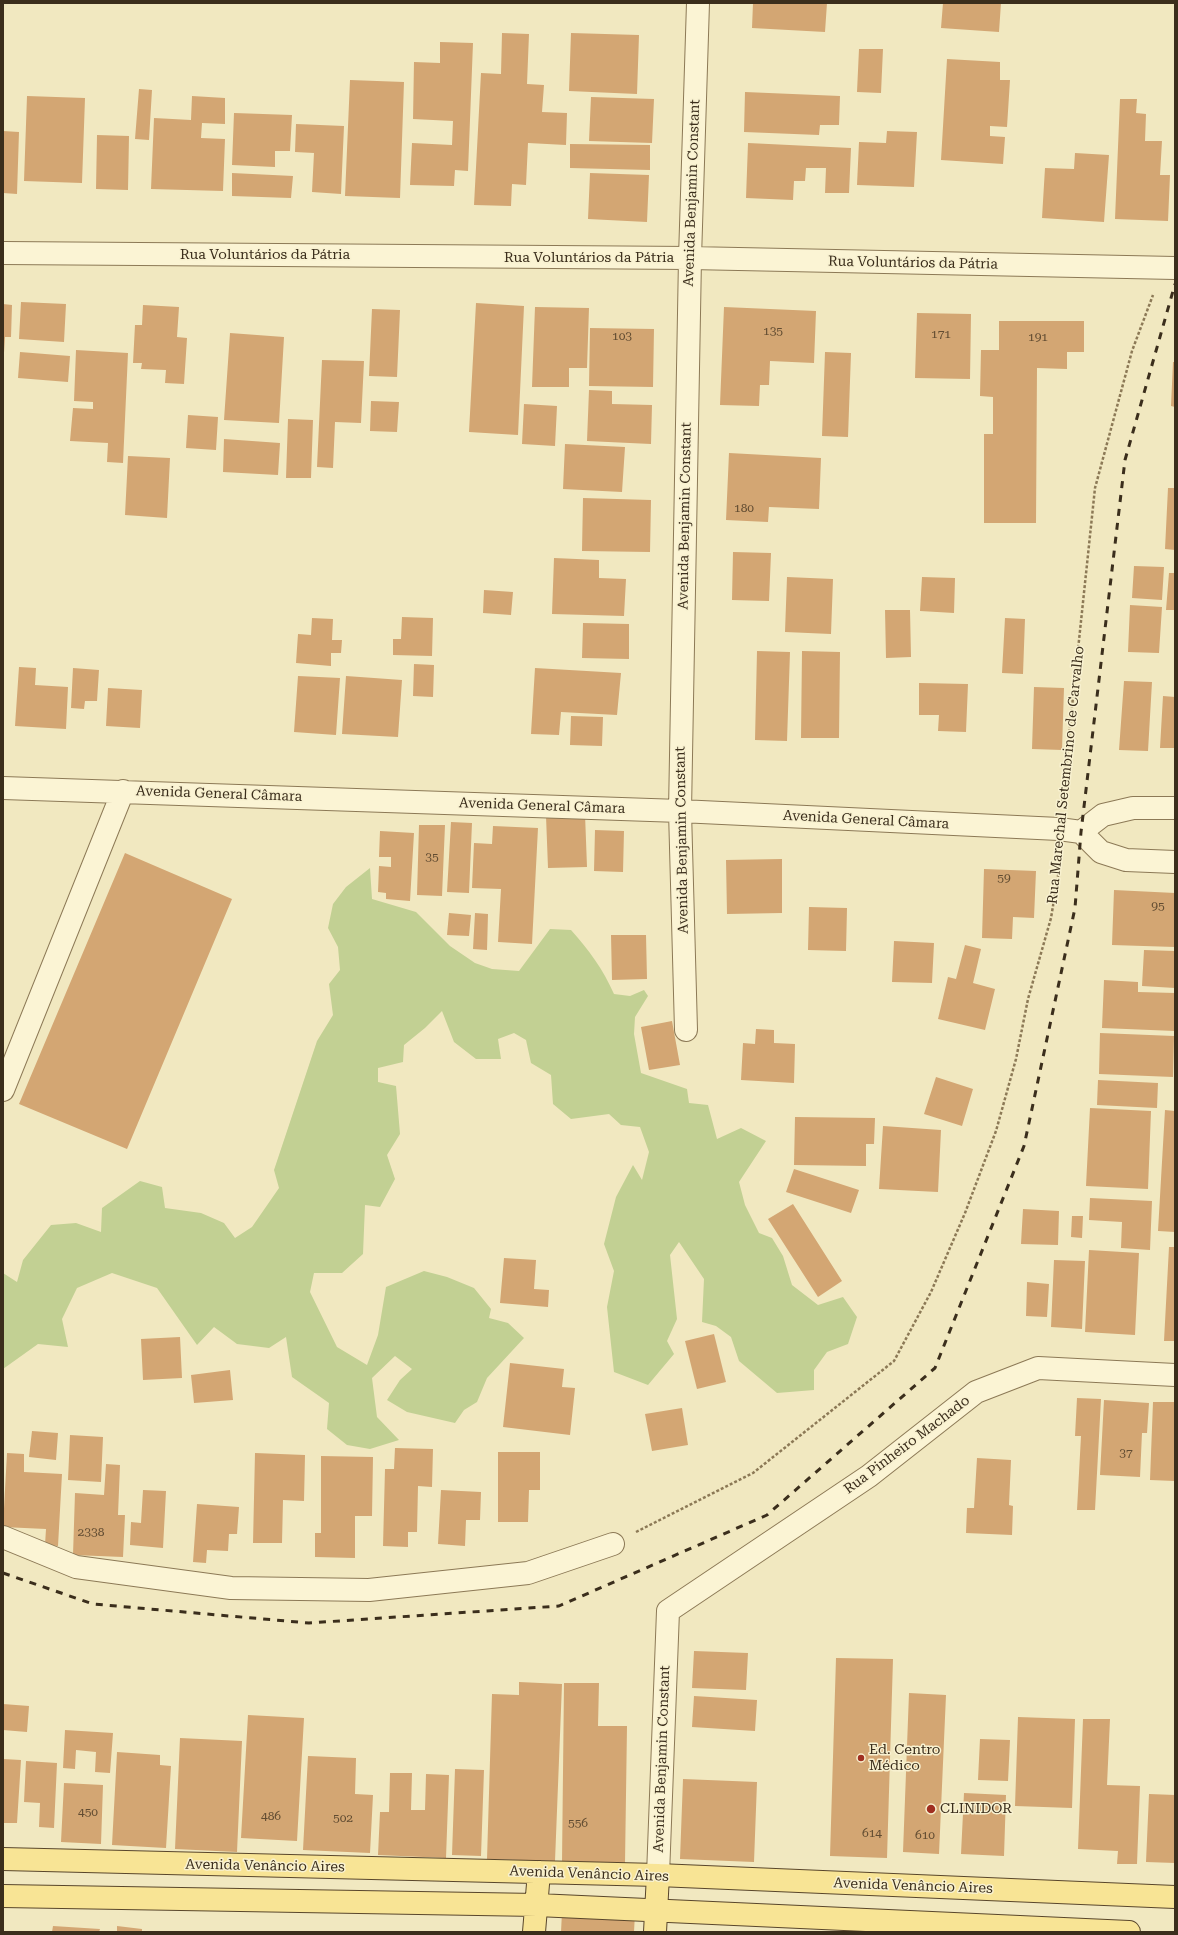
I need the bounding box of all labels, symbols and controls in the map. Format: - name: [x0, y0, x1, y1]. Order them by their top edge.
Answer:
- street label: Avenida Benjamin Constant: [680, 99, 704, 287]
- street label: Rua Voluntários da Pátria: [180, 247, 350, 263]
- street label: Rua Voluntários da Pátria: [504, 250, 674, 266]
- street label: Rua Voluntários da Pátria: [828, 253, 998, 273]
- house number: 135: [763, 324, 783, 338]
- house number: 171: [931, 327, 951, 341]
- house number: 103: [612, 329, 632, 343]
- house number: 191: [1028, 330, 1048, 344]
- street label: Avenida Benjamin Constant: [675, 422, 695, 610]
- house number: 180: [734, 501, 754, 515]
- street label: Rua Marechal Setembrino de Carvalho: [1044, 645, 1088, 905]
- street label: Avenida Benjamin Constant: [672, 746, 692, 934]
- street label: Avenida General Câmara: [136, 783, 302, 805]
- street label: Avenida General Câmara: [459, 795, 625, 817]
- street label: Avenida General Câmara: [783, 807, 949, 833]
- house number: 35: [425, 850, 439, 864]
- house number: 59: [997, 871, 1011, 885]
- house number: 95: [1151, 899, 1165, 913]
- street label: Rua Pinheiro Machado: [841, 1392, 973, 1498]
- house number: 37: [1119, 1446, 1133, 1460]
- house number: 2338: [78, 1525, 104, 1539]
- street label: Avenida Benjamin Constant: [650, 1665, 674, 1853]
- place label: Ed. Centro Médico: [869, 1742, 940, 1774]
- marker: Ed. Centro Médico: [856, 1753, 866, 1763]
- place label: CLINIDOR: [940, 1801, 1012, 1817]
- marker: CLINIDOR: [925, 1803, 937, 1815]
- house number: 450: [78, 1805, 98, 1819]
- house number: 486: [261, 1809, 281, 1823]
- house number: 502: [333, 1811, 353, 1825]
- house number: 556: [568, 1816, 588, 1830]
- house number: 614: [862, 1826, 882, 1840]
- house number: 610: [915, 1828, 935, 1842]
- street label: Avenida Venâncio Aires: [185, 1856, 345, 1876]
- street label: Avenida Venâncio Aires: [509, 1863, 669, 1885]
- street label: Avenida Venâncio Aires: [833, 1875, 993, 1897]

